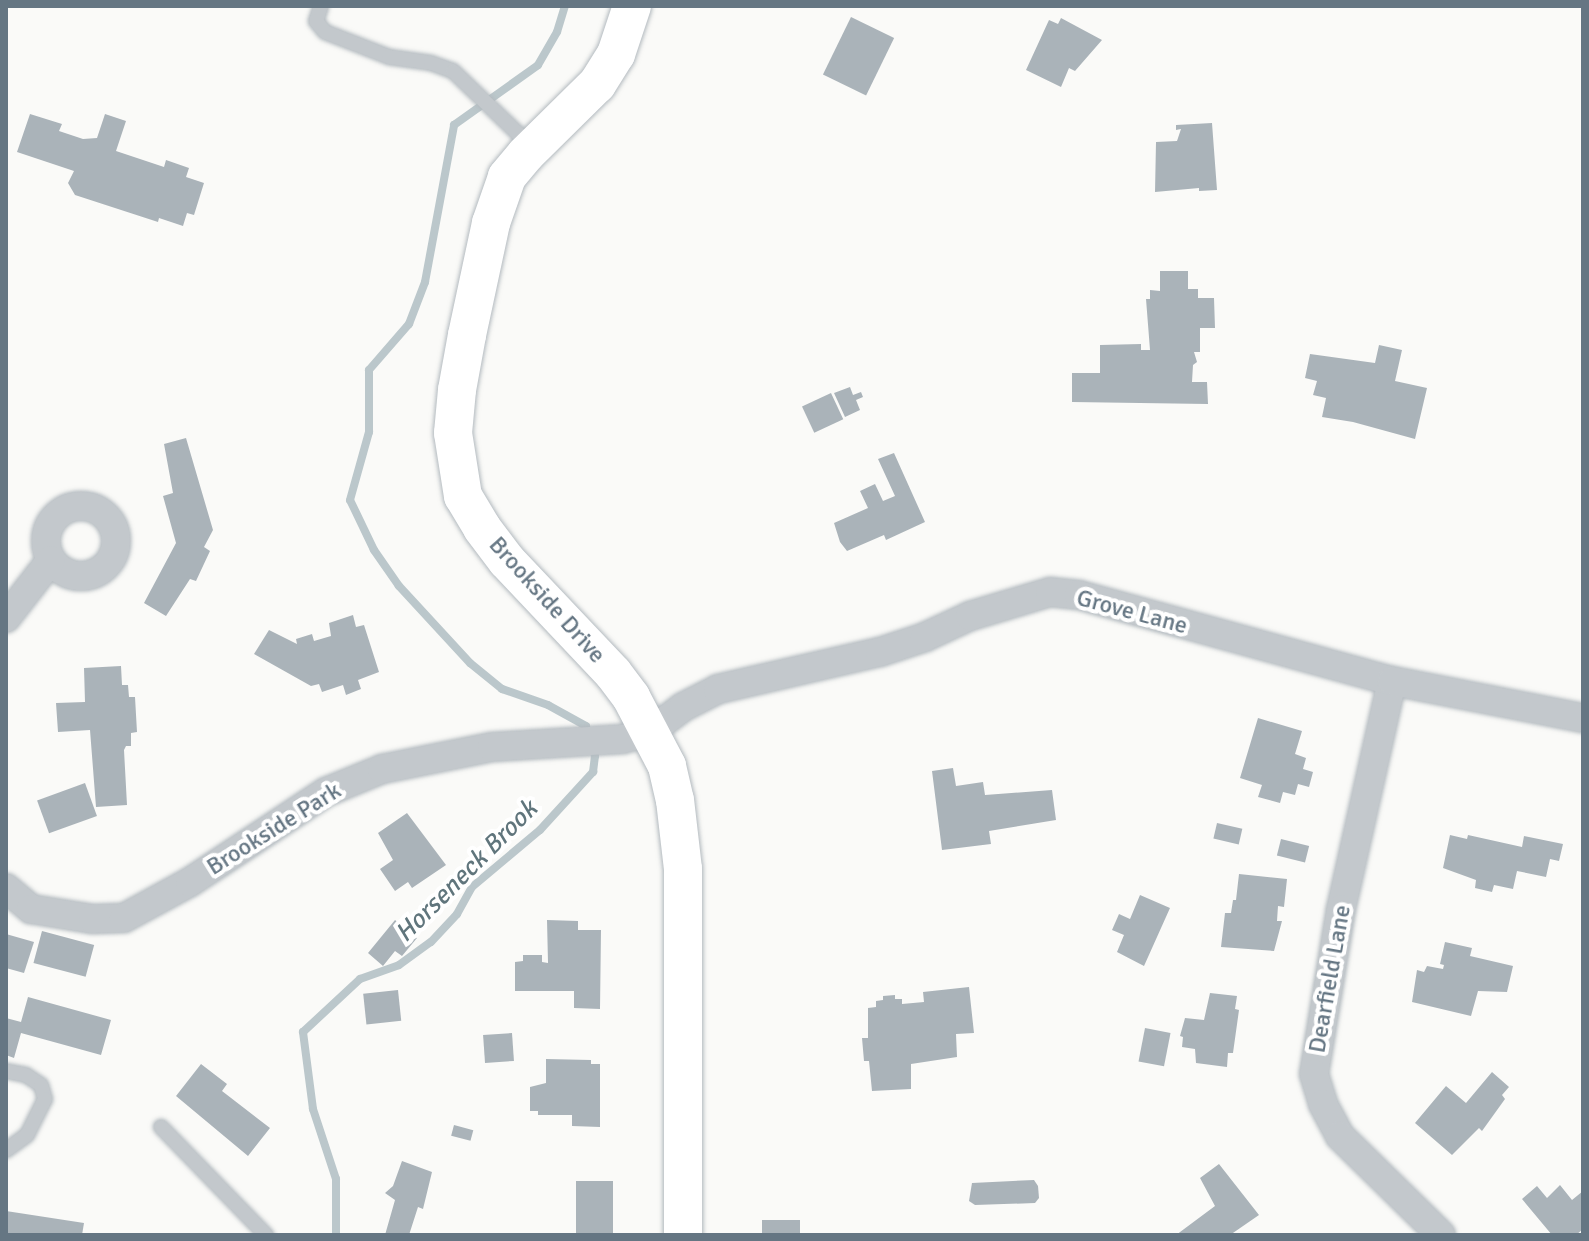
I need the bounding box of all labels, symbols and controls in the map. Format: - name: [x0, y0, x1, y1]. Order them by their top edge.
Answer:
- street label: Brookside Drive: [483, 531, 611, 669]
- street label: Grove Lane: [1073, 583, 1191, 641]
- street label: Brookside Park: [202, 776, 346, 882]
- water label: Horseneck Brook: [390, 795, 544, 949]
- street label: Dearfield Lane: [1303, 903, 1357, 1055]

